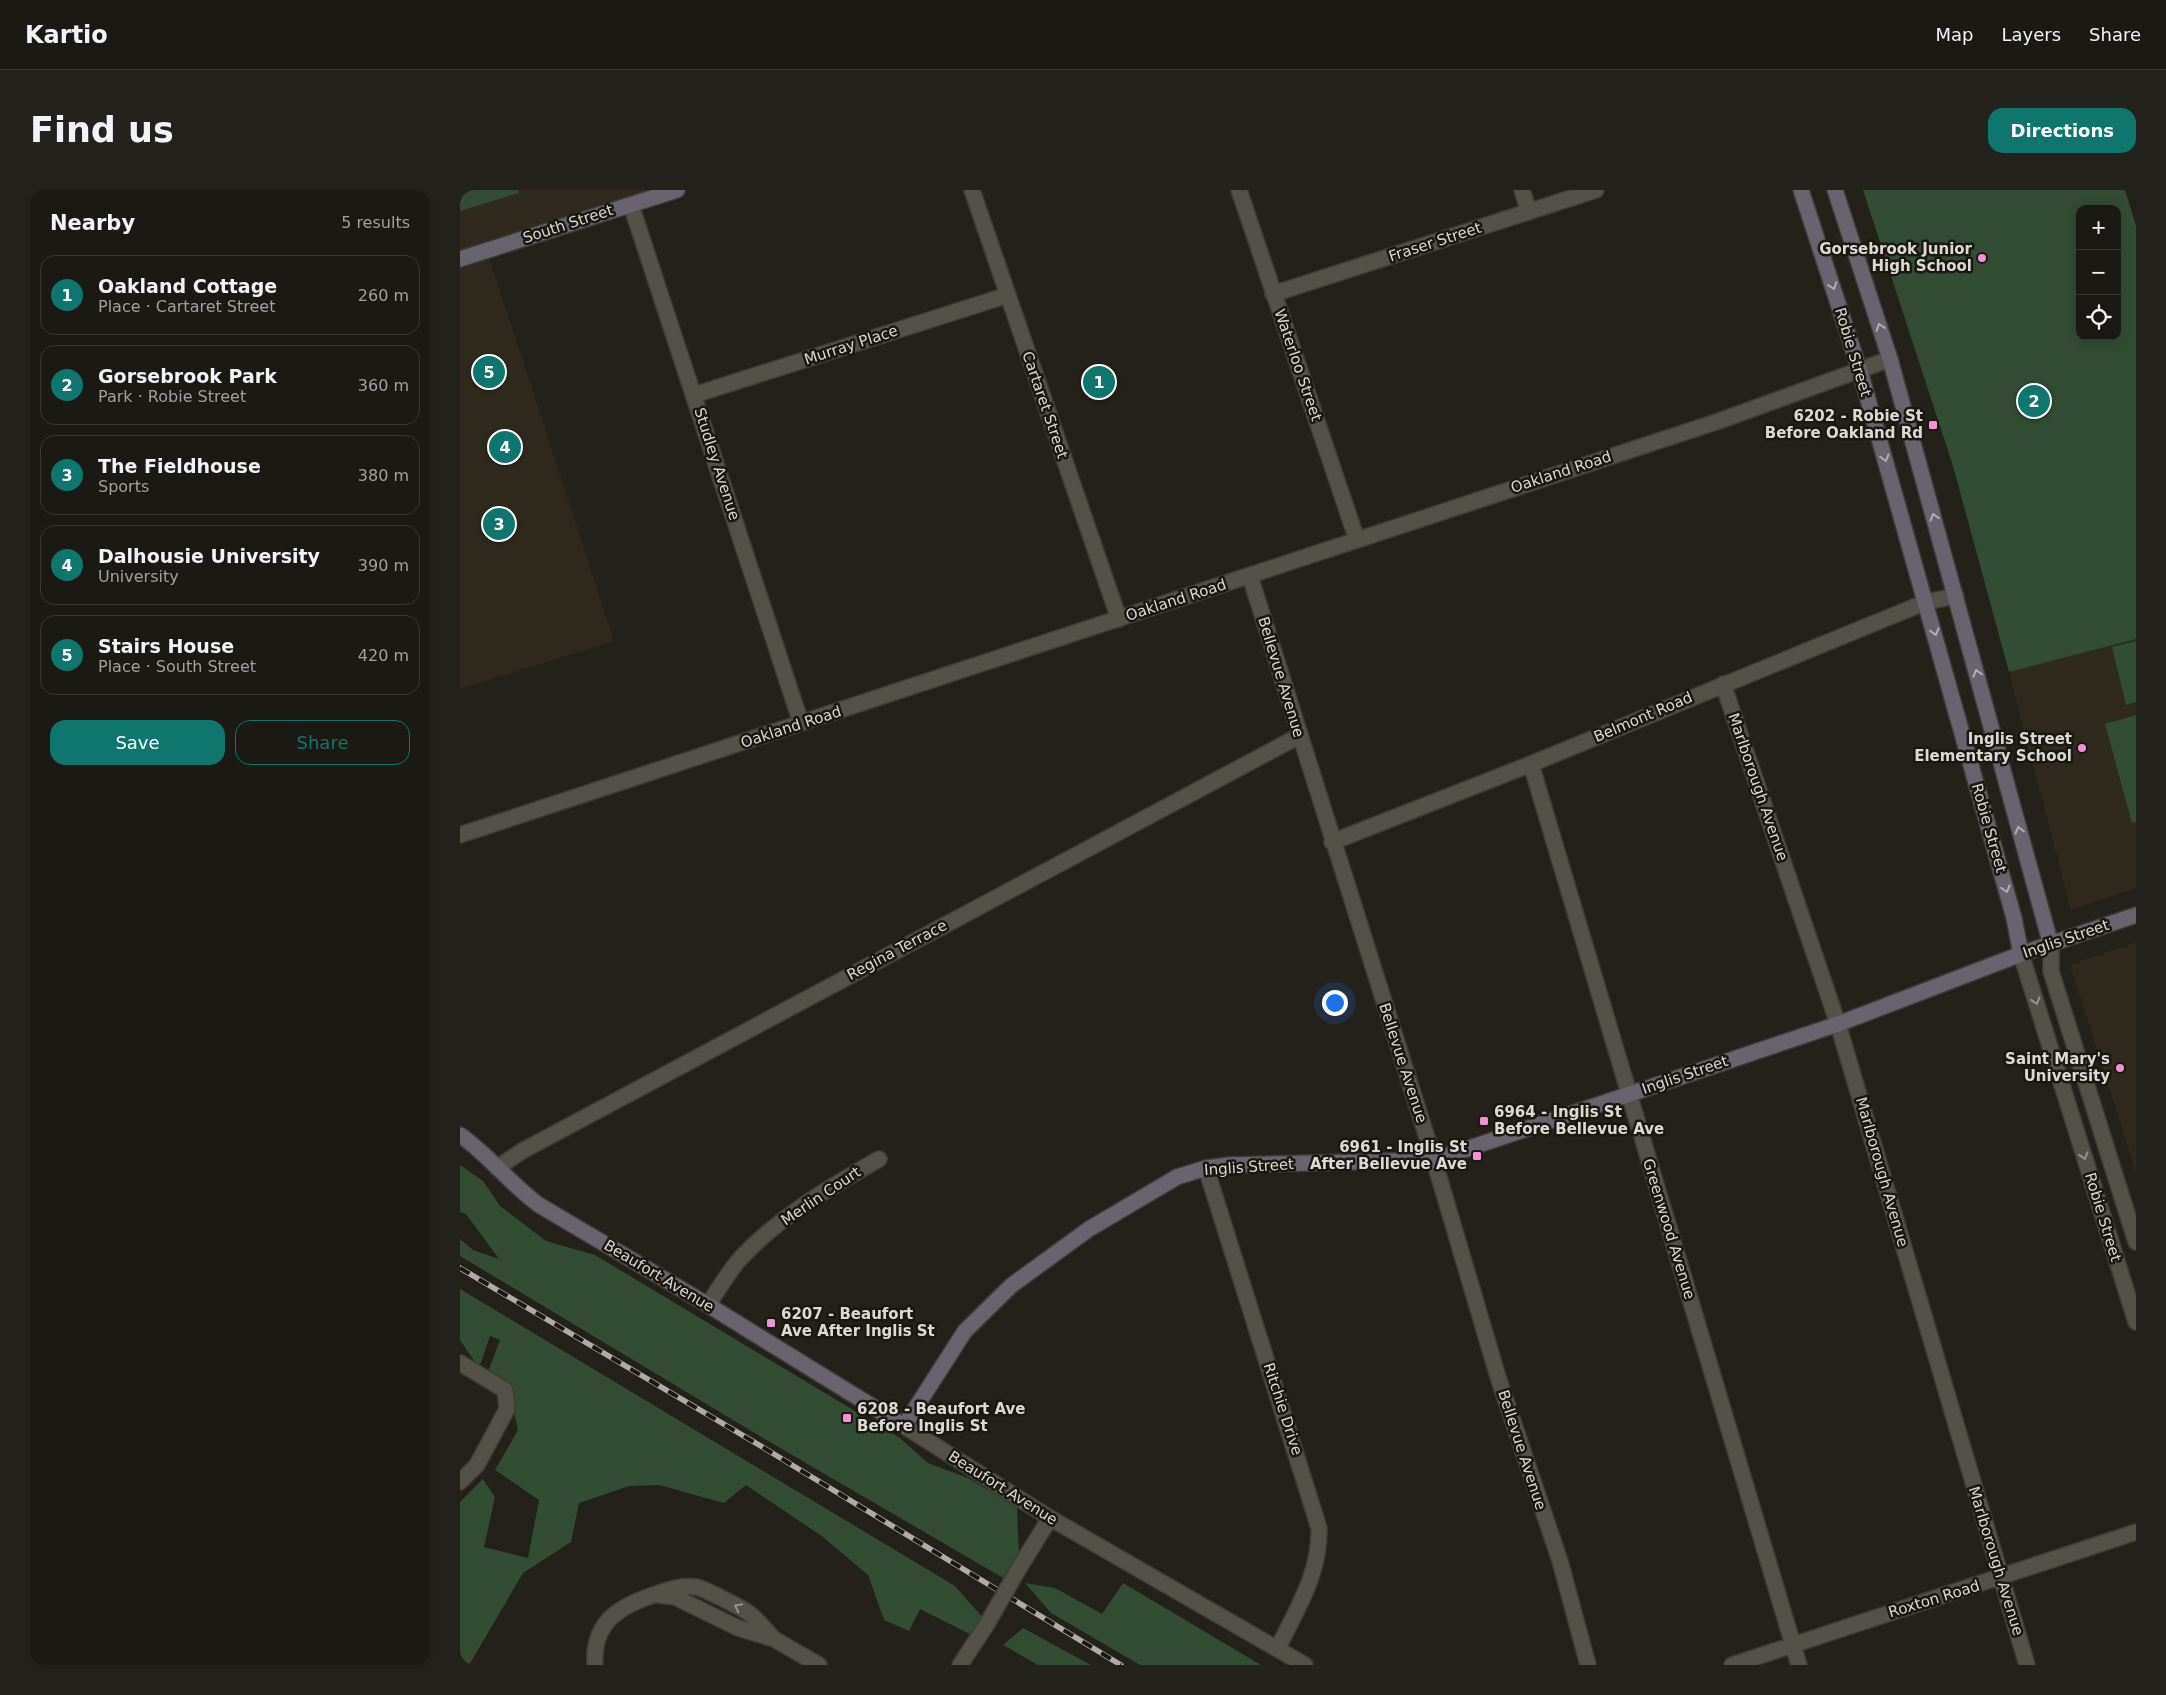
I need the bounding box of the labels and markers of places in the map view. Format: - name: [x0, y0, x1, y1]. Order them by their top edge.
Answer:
- place label: Gorsebrook Junior High School: [1819, 240, 1973, 275]
- marker: Gorsebrook Junior High School: [1976, 252, 1988, 264]
- pin: 5: [473, 353, 505, 391]
- pin: 1: [1083, 363, 1115, 401]
- pin: 2: [2018, 382, 2050, 420]
- place label: 6202 - Robie St Before Oakland Rd: [1765, 407, 1923, 442]
- marker: 6202 - Robie St Before Oakland Rd: [1927, 419, 1939, 431]
- pin: 4: [489, 428, 521, 466]
- pin: 3: [483, 505, 515, 543]
- place label: Inglis Street Elementary School: [1914, 730, 2072, 765]
- marker: Inglis Street Elementary School: [2076, 742, 2088, 754]
- place label: Saint Mary's University: [2005, 1050, 2110, 1085]
- marker: Saint Mary's University: [2114, 1062, 2126, 1074]
- place label: 6964 - Inglis St Before Bellevue Ave: [1494, 1103, 1664, 1138]
- marker: 6964 - Inglis St Before Bellevue Ave: [1478, 1115, 1490, 1127]
- place label: 6961 - Inglis St After Bellevue Ave: [1310, 1138, 1467, 1173]
- marker: 6961 - Inglis St After Bellevue Ave: [1471, 1150, 1483, 1162]
- place label: 6207 - Beaufort Ave After Inglis St: [781, 1305, 935, 1340]
- marker: 6207 - Beaufort Ave After Inglis St: [765, 1317, 777, 1329]
- place label: 6208 - Beaufort Ave Before Inglis St: [857, 1400, 1025, 1435]
- marker: 6208 - Beaufort Ave Before Inglis St: [841, 1412, 853, 1424]

